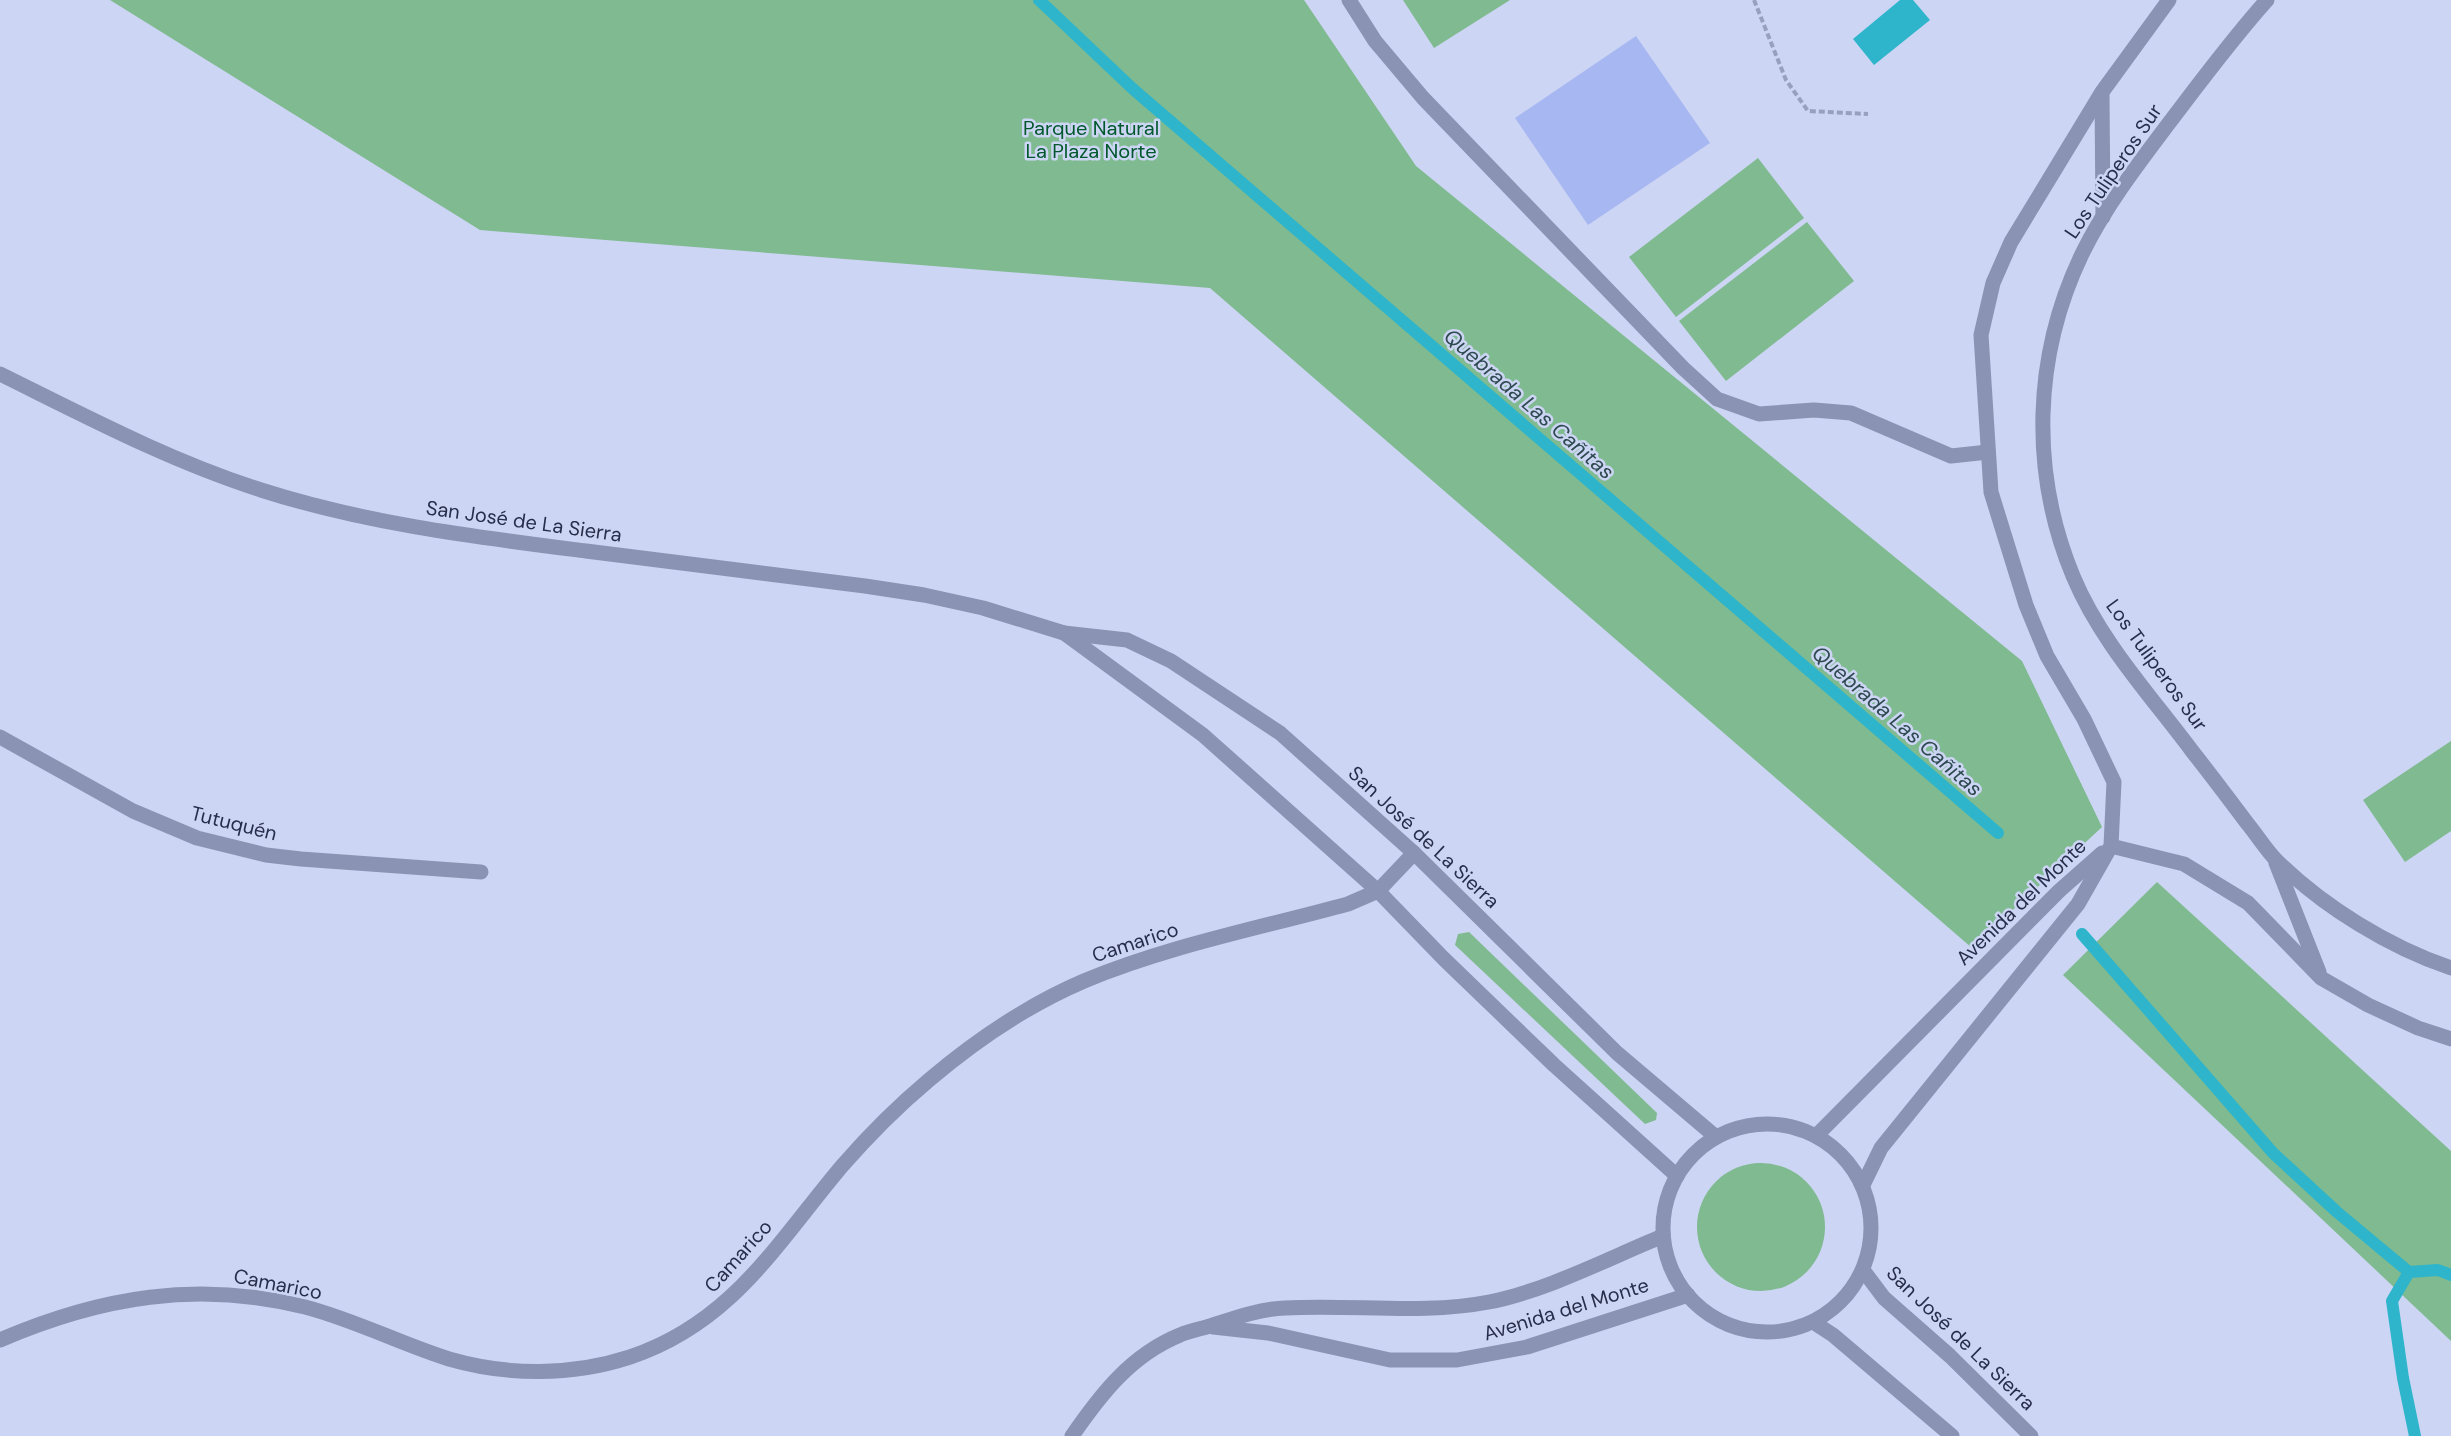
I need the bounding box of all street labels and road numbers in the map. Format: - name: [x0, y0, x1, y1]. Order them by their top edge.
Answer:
- street label: Los Tuliperos Sur: [2058, 99, 2168, 243]
- street label: San José de La Sierra: [425, 494, 623, 548]
- street label: Los Tuliperos Sur: [2100, 594, 2214, 736]
- street label: San José de La Sierra: [1343, 760, 1505, 914]
- street label: Tutuquén: [188, 800, 280, 846]
- street label: Avenida del Monte: [1950, 833, 2092, 971]
- street label: Camarico: [1088, 916, 1182, 968]
- street label: Camarico: [698, 1214, 778, 1298]
- street label: San José de La Sierra: [1881, 1260, 2041, 1416]
- street label: Camarico: [232, 1263, 324, 1305]
- street label: Avenida del Monte: [1480, 1272, 1652, 1346]

